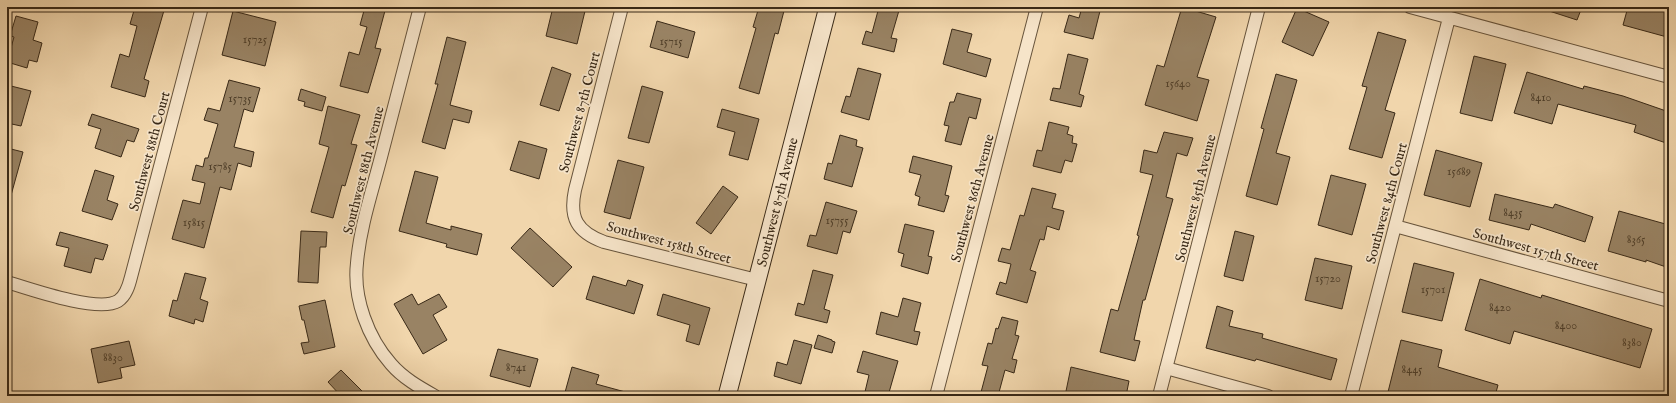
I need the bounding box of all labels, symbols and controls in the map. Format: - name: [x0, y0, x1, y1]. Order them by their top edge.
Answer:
- house number: 15725: [243, 32, 268, 47]
- house number: 15715: [659, 34, 683, 49]
- street label: Southwest 87th Court: [555, 50, 605, 175]
- house number: 15640: [1165, 76, 1191, 91]
- street label: Southwest 88th Court: [125, 89, 175, 213]
- house number: 8410: [1531, 90, 1552, 105]
- house number: 15735: [228, 91, 252, 106]
- street label: Southwest 88th Avenue: [339, 104, 389, 236]
- street label: Southwest 86th Avenue: [947, 132, 999, 264]
- street label: Southwest 85th Avenue: [1171, 132, 1221, 264]
- street label: Southwest 87th Avenue: [753, 135, 803, 269]
- street label: Southwest 84th Court: [1362, 141, 1412, 266]
- house number: 15785: [208, 159, 232, 174]
- house number: 15689: [1447, 164, 1471, 179]
- house number: 8435: [1503, 205, 1523, 220]
- house number: 15755: [825, 213, 849, 228]
- house number: 15815: [183, 215, 206, 230]
- street label: Southwest 158th Street: [605, 218, 733, 268]
- street label: Southwest 157th Street: [1471, 225, 1601, 275]
- house number: 8365: [1627, 232, 1646, 247]
- house number: 15720: [1315, 271, 1341, 286]
- house number: 15701: [1421, 282, 1445, 297]
- house number: 8420: [1489, 300, 1511, 315]
- house number: 8400: [1555, 318, 1577, 333]
- house number: 8380: [1622, 335, 1642, 350]
- house number: 8830: [103, 350, 123, 365]
- house number: 8741: [506, 360, 526, 375]
- house number: 8445: [1402, 362, 1423, 377]

